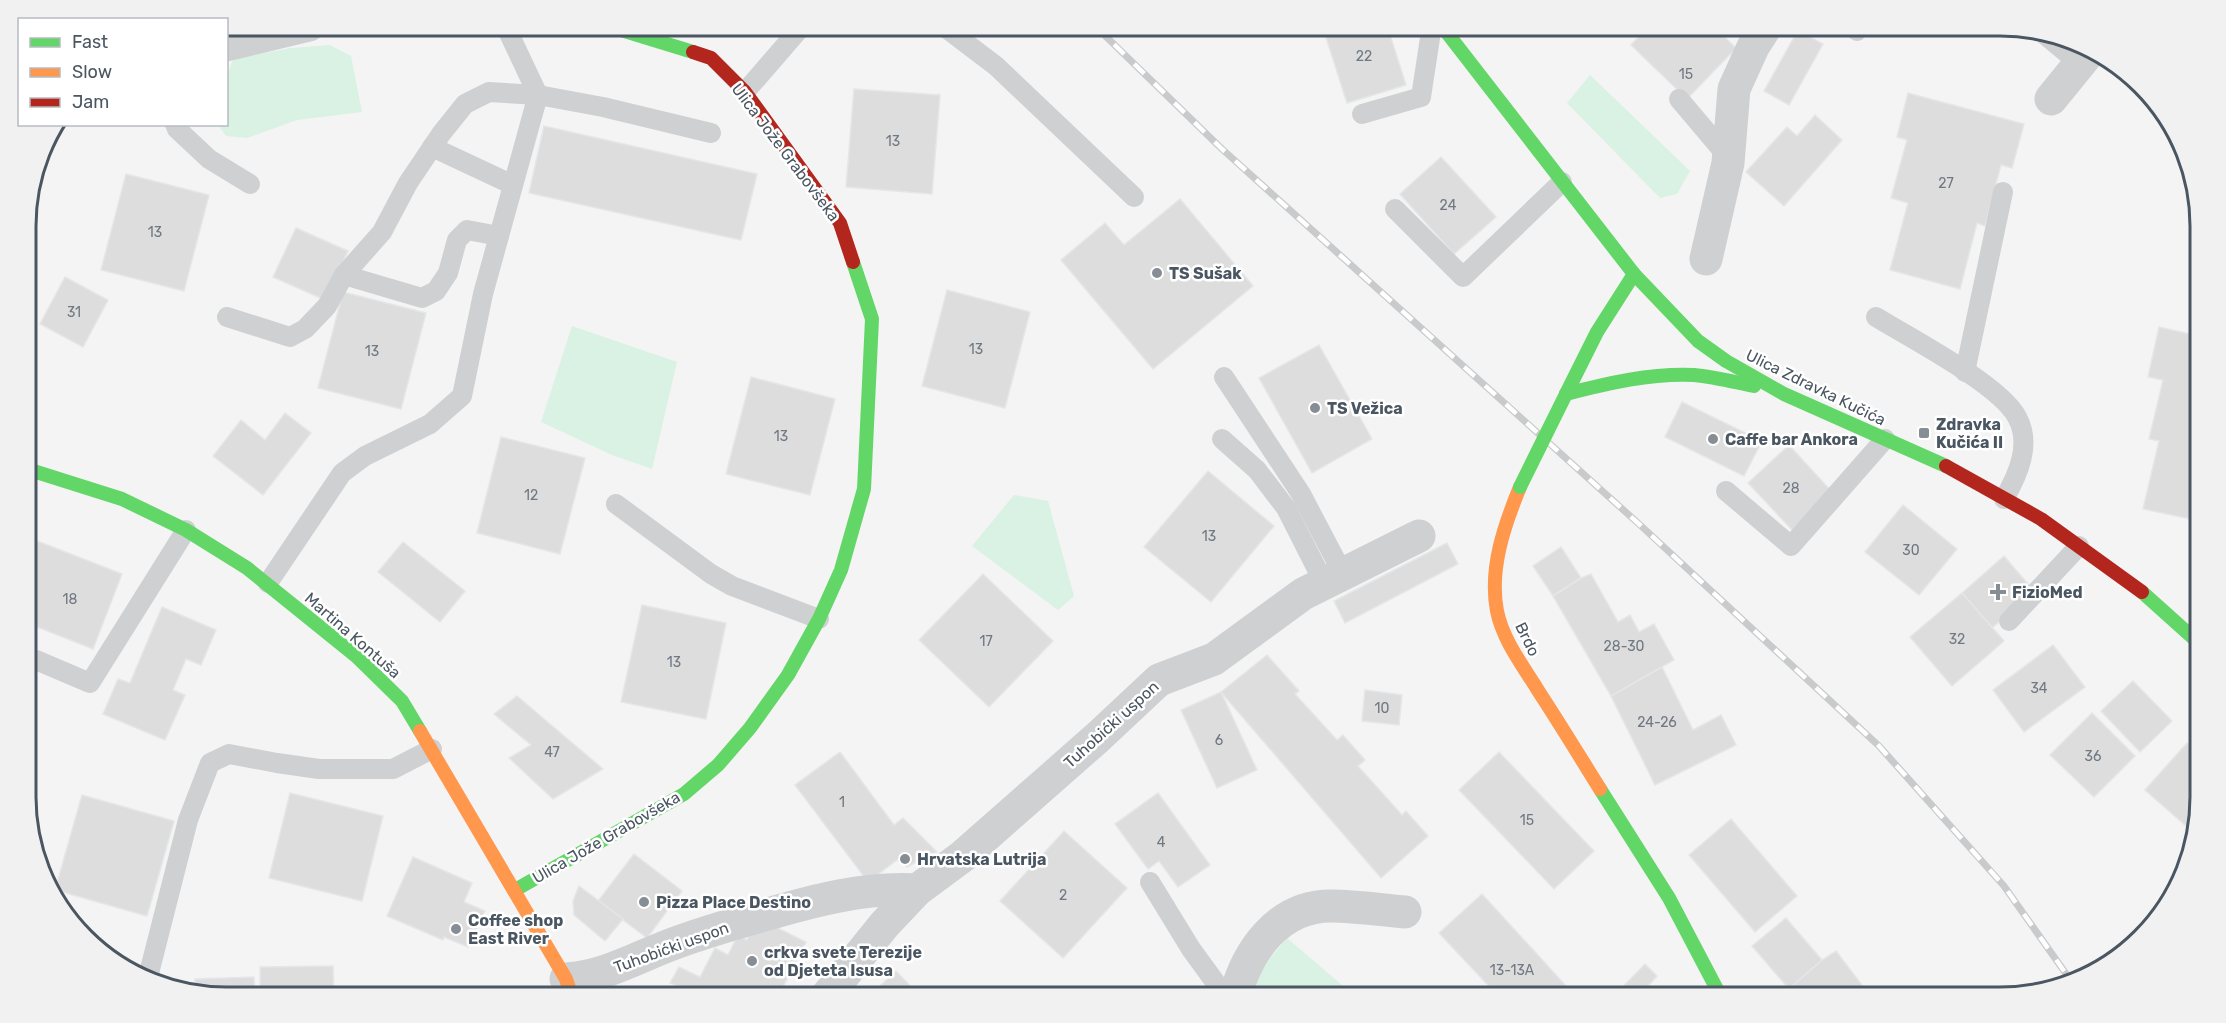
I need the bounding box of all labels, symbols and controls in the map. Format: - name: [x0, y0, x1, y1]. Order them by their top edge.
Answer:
- legend: [18, 18, 228, 126]
- text: Fast: [72, 31, 108, 53]
- house number: 22: [1356, 48, 1372, 65]
- text: Slow: [72, 61, 112, 83]
- house number: 15: [1679, 66, 1693, 83]
- street label: Ulica Jože Grabovšeka: [728, 80, 844, 225]
- text: Jam: [72, 91, 109, 113]
- house number: 13: [886, 133, 900, 150]
- house number: 27: [1938, 175, 1954, 192]
- house number: 24: [1440, 197, 1457, 214]
- house number: 13: [148, 224, 162, 241]
- place label: TS Sušak: [1169, 264, 1242, 283]
- marker: TS Sušak: [1150, 266, 1164, 280]
- house number: 31: [67, 304, 81, 321]
- house number: 13: [969, 341, 983, 358]
- house number: 13: [365, 343, 379, 360]
- street label: Ulica Zdravka Kučića: [1743, 345, 1889, 430]
- place label: TS Vežica: [1327, 399, 1403, 418]
- marker: TS Vežica: [1308, 401, 1322, 415]
- place label: Zdravka Kučića II: [1936, 415, 2003, 452]
- marker: Zdravka Kučića II: [1917, 426, 1931, 440]
- house number: 13: [774, 428, 788, 445]
- place label: Caffe bar Ankora: [1725, 430, 1858, 449]
- marker: Caffe bar Ankora: [1706, 432, 1720, 446]
- house number: 28: [1782, 480, 1800, 497]
- house number: 12: [524, 487, 538, 504]
- house number: 13: [1202, 528, 1216, 545]
- house number: 30: [1902, 542, 1920, 559]
- marker: FizioMed: [1989, 583, 2007, 601]
- place label: FizioMed: [2012, 583, 2083, 602]
- street label: Martina Kontuša: [301, 589, 405, 682]
- house number: 18: [63, 591, 78, 608]
- street label: Brdo: [1511, 619, 1544, 659]
- house number: 32: [1949, 631, 1965, 648]
- house number: 17: [979, 633, 993, 650]
- house number: 28-30: [1604, 638, 1645, 655]
- house number: 13: [667, 654, 681, 671]
- street label: Tuhobićki uspon: [1060, 677, 1163, 772]
- house number: 34: [2030, 680, 2048, 697]
- house number: 10: [1375, 700, 1390, 717]
- house number: 24-26: [1637, 714, 1677, 731]
- house number: 6: [1215, 732, 1223, 749]
- house number: 47: [544, 744, 560, 761]
- house number: 36: [2085, 748, 2101, 765]
- street label: Ulica Jože Grabovšeka: [529, 787, 684, 888]
- house number: 1: [839, 794, 845, 811]
- house number: 15: [1520, 812, 1534, 829]
- house number: 4: [1157, 834, 1166, 851]
- place label: Hrvatska Lutrija: [917, 850, 1046, 869]
- marker: Hrvatska Lutrija: [898, 852, 912, 866]
- house number: 2: [1059, 887, 1067, 904]
- place label: Pizza Place Destino: [656, 893, 811, 912]
- marker: Pizza Place Destino: [637, 895, 651, 909]
- place label: Coffee shop East River: [468, 911, 563, 948]
- street label: Tuhobićki uspon: [611, 918, 731, 977]
- marker: Coffee shop East River: [449, 922, 463, 936]
- place label: crkva svete Terezije od Djeteta Isusa: [764, 943, 922, 980]
- marker: crkva svete Terezije od Djeteta Isusa: [745, 954, 759, 968]
- house number: 13-13A: [1490, 962, 1535, 979]

